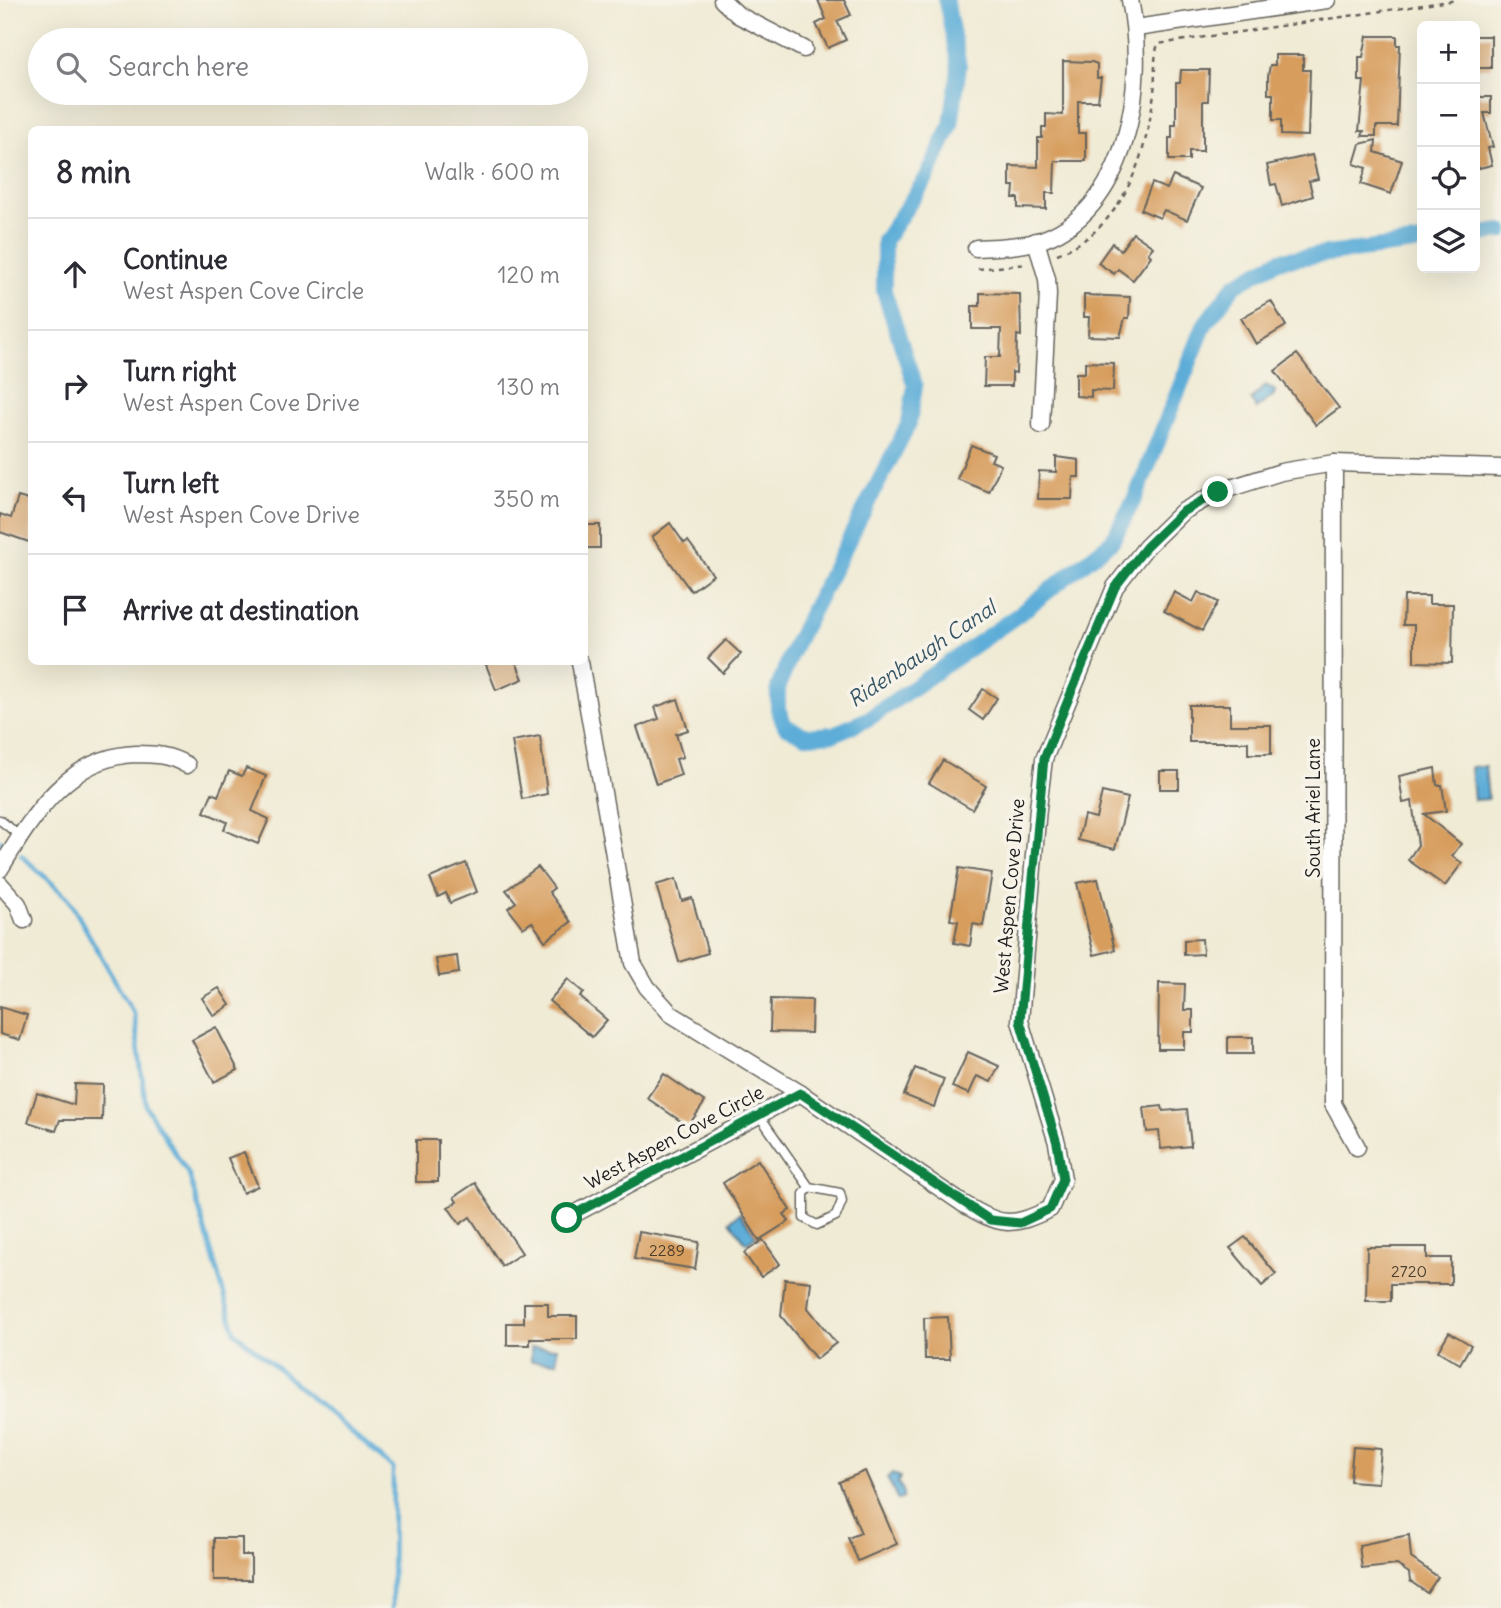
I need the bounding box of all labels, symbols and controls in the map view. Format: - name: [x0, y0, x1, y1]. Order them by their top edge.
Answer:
- map controls: [1417, 21, 1480, 273]
- button: +: [1417, 21, 1480, 84]
- search box: [28, 28, 588, 105]
- icon: search: [52, 48, 90, 86]
- text: Search here: [108, 50, 249, 83]
- button: −: [1417, 84, 1480, 147]
- button: locate: [1417, 147, 1480, 210]
- text: 8 min: [56, 153, 131, 191]
- text: Walk · 600 m: [425, 157, 560, 186]
- button: layers: [1417, 210, 1480, 273]
- text: Continue: [123, 243, 228, 276]
- icon: ahead: [56, 255, 94, 293]
- text: 120 m: [497, 260, 560, 289]
- text: West Aspen Cove Circle: [123, 276, 364, 305]
- text: Turn right: [123, 355, 236, 388]
- icon: right: [56, 367, 94, 405]
- text: 130 m: [497, 372, 560, 401]
- text: West Aspen Cove Drive: [123, 388, 360, 417]
- text: Turn left: [123, 467, 219, 500]
- route end: [1202, 476, 1233, 507]
- icon: left: [56, 479, 94, 517]
- text: 350 m: [493, 484, 560, 513]
- text: West Aspen Cove Drive: [123, 500, 360, 529]
- icon: arrive: [56, 591, 94, 629]
- water label: Ridenbaugh Canal: [843, 592, 1004, 713]
- text: Arrive at destination: [123, 594, 359, 627]
- street label: South Ariel Lane: [1301, 738, 1325, 878]
- street label: West Aspen Cove Drive: [989, 797, 1029, 995]
- street label: West Aspen Cove Circle: [580, 1080, 768, 1194]
- route start: [551, 1202, 582, 1233]
- house number: 2289: [649, 1240, 685, 1260]
- house number: 2720: [1391, 1261, 1427, 1281]

